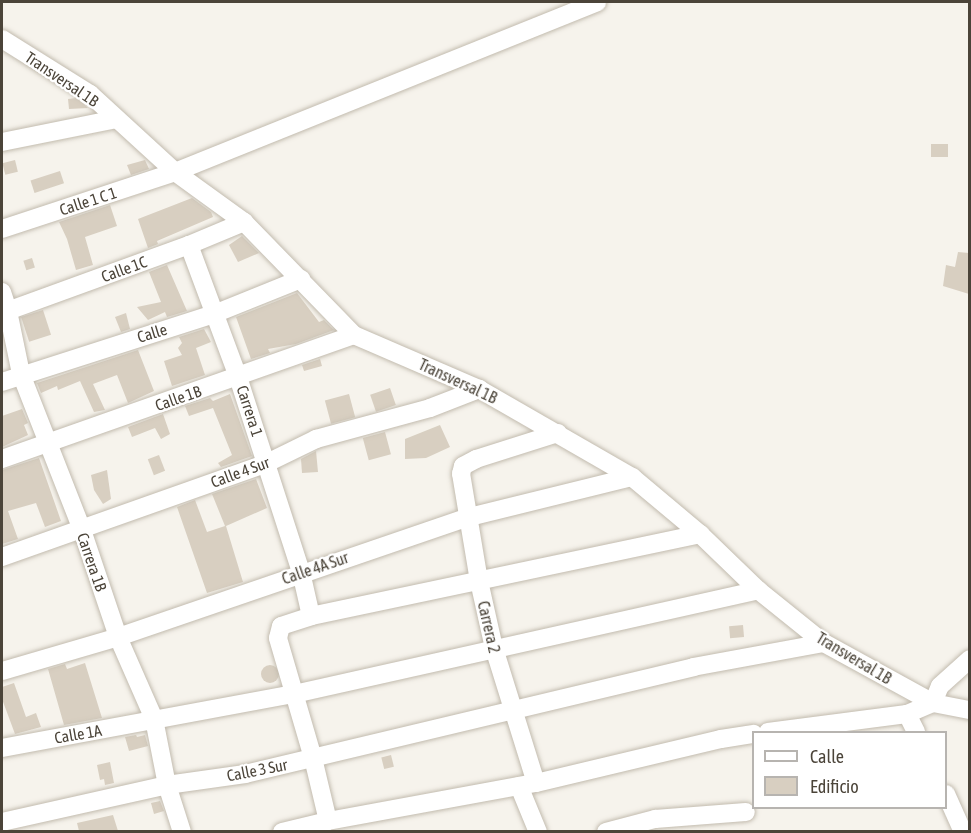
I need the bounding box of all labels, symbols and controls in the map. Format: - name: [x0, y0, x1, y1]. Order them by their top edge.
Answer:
- street label: Transversal 1B: [22, 47, 102, 111]
- street label: Calle 1 C 1: [57, 183, 119, 219]
- street label: Calle 1C: [99, 252, 149, 286]
- street label: Calle: [135, 319, 169, 347]
- street label: Transversal 1B: [416, 354, 500, 408]
- street label: Calle 1B: [152, 381, 204, 415]
- street label: Carrera 1: [233, 383, 267, 439]
- street label: Calle 4 Sur: [208, 452, 272, 492]
- street label: Carrera 1B: [73, 530, 111, 594]
- street label: Calle 4A Sur: [279, 548, 351, 588]
- street label: Carrera 2: [474, 599, 504, 655]
- street label: Transversal 1B: [813, 628, 895, 688]
- street label: Calle 1A: [53, 720, 103, 748]
- legend: [752, 731, 947, 809]
- text: Calle: [810, 746, 844, 767]
- street label: Calle 3 Sur: [225, 755, 289, 785]
- text: Edificio: [810, 776, 859, 797]

